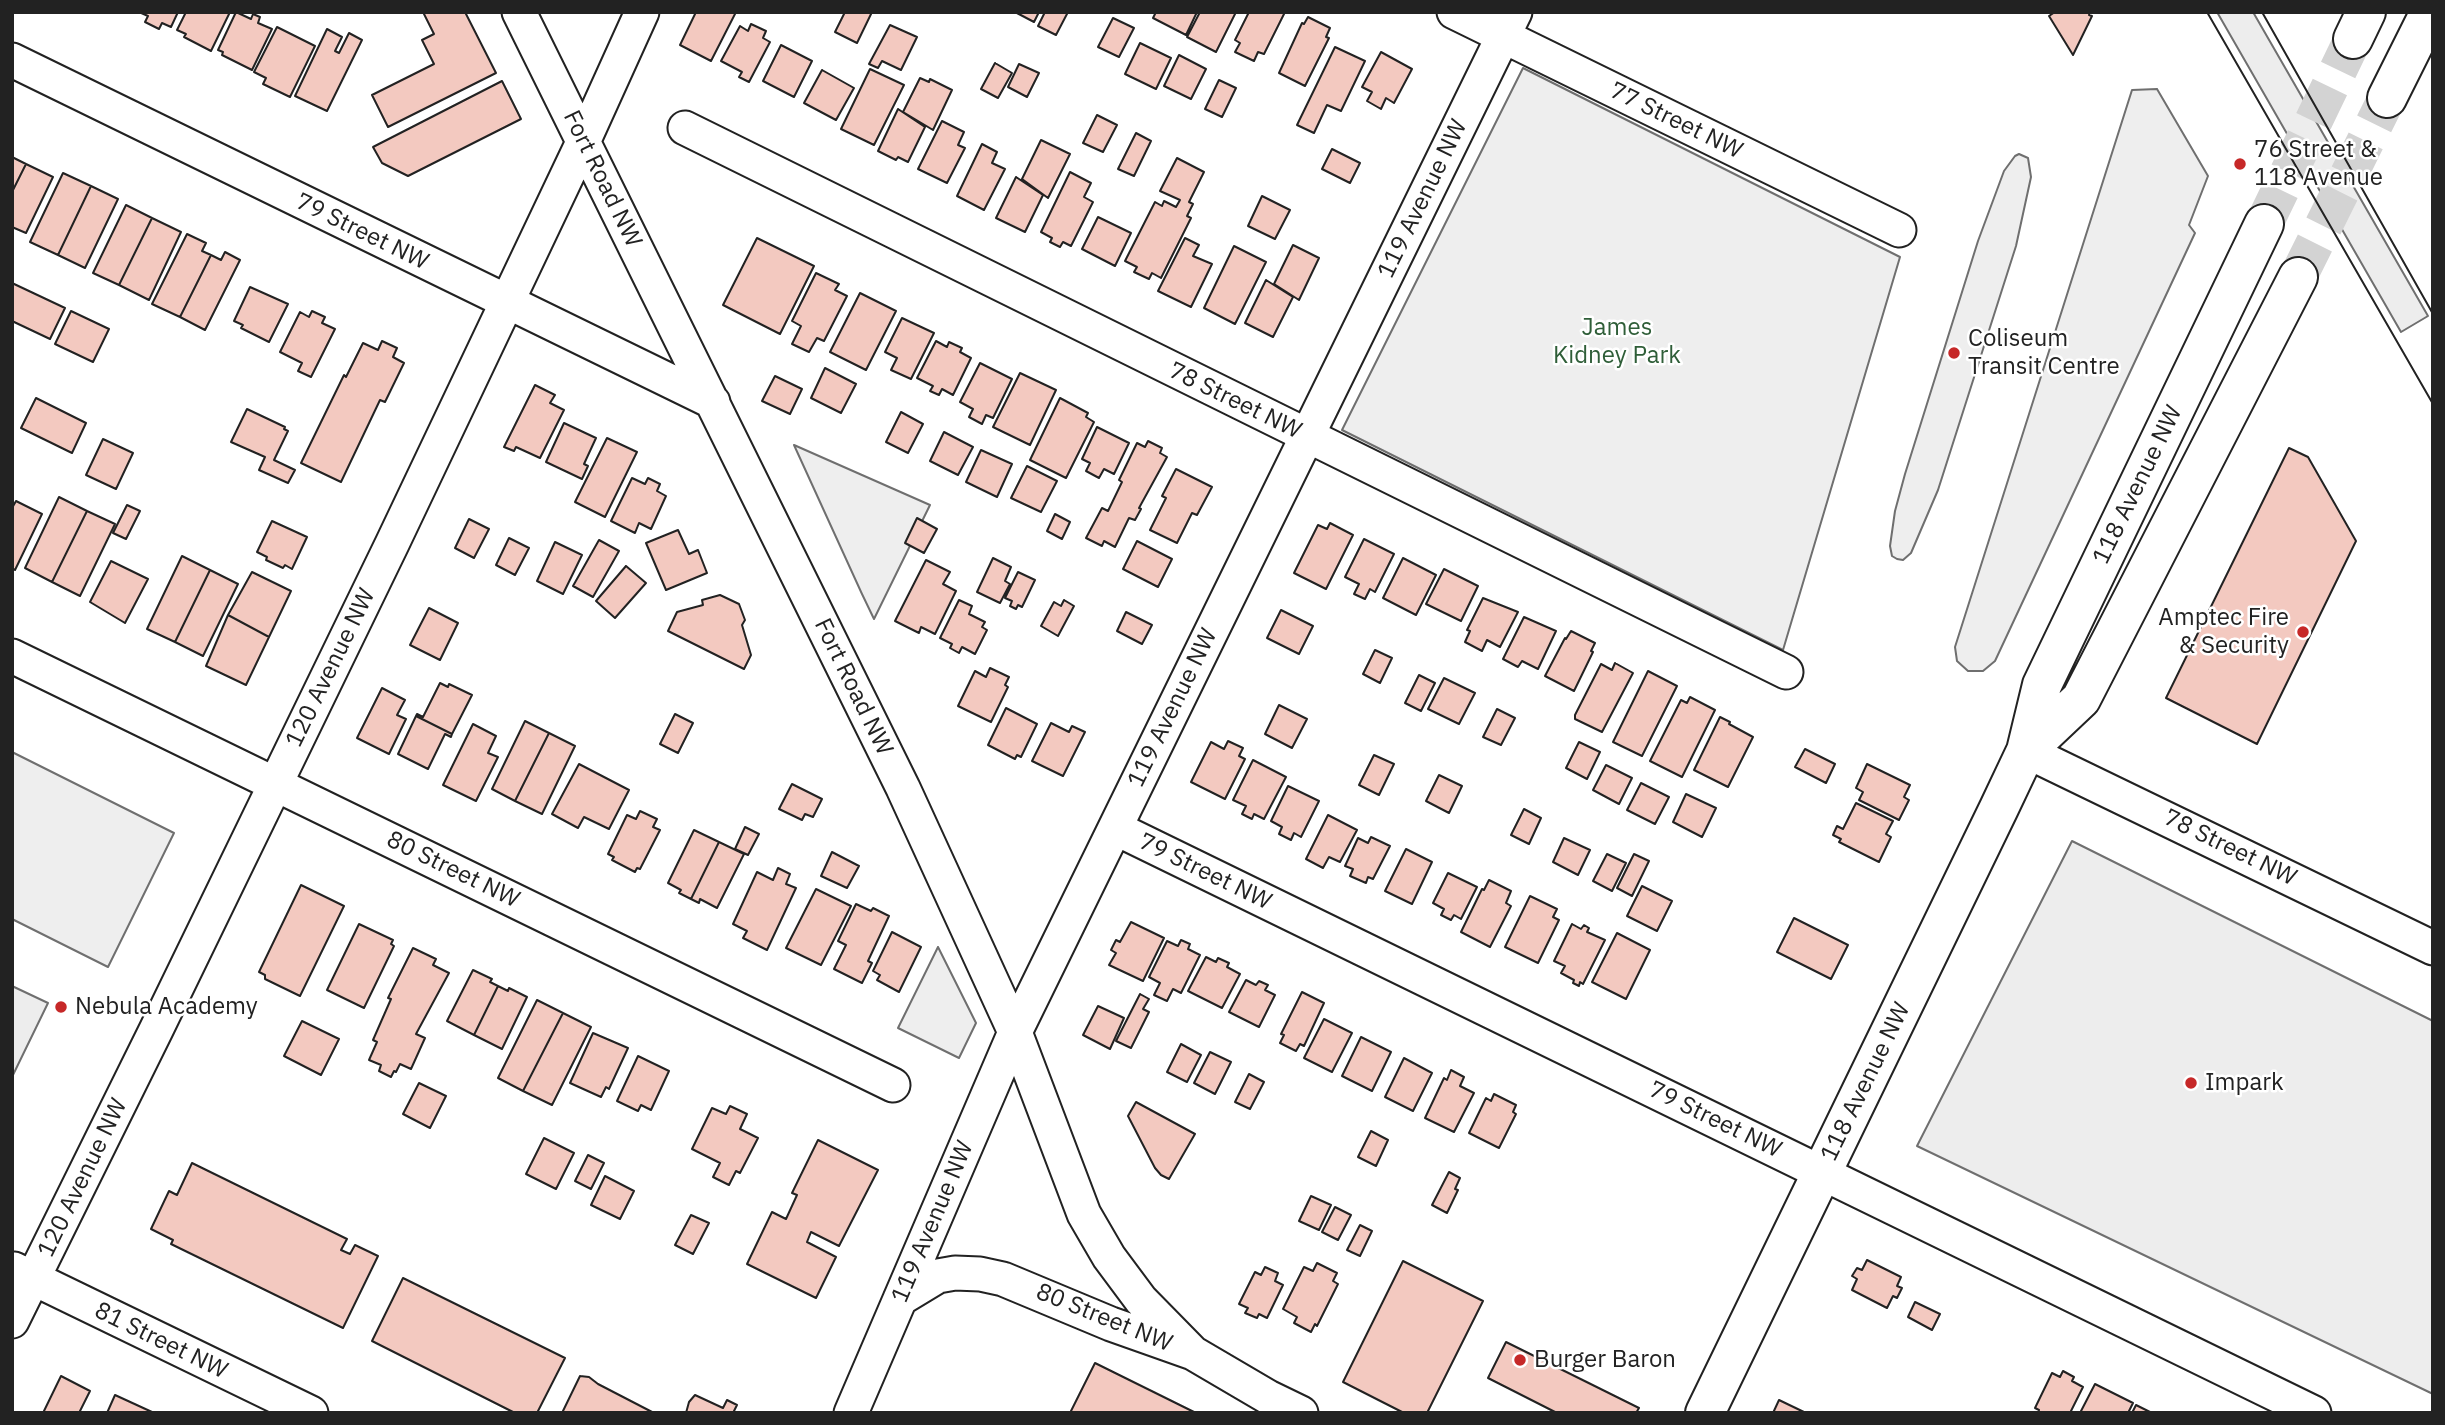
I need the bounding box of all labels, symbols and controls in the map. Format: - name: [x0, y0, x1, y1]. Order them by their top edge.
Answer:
- street label: 77 Street NW: [1605, 76, 1747, 166]
- street label: Fort Road NW: [557, 106, 647, 252]
- street label: 119 Avenue NW: [1372, 115, 1474, 283]
- place label: 76 Street & 118 Avenue: [2254, 136, 2383, 192]
- marker: 76 Street & 118 Avenue: [2232, 156, 2248, 172]
- street label: 79 Street NW: [291, 187, 433, 277]
- park label: James Kidney Park: [1553, 314, 1681, 370]
- place label: Coliseum Transit Centre: [1968, 325, 2120, 381]
- marker: Coliseum Transit Centre: [1946, 345, 1962, 361]
- street label: 78 Street NW: [1164, 356, 1306, 446]
- street label: 118 Avenue NW: [2087, 401, 2189, 569]
- street label: 120 Avenue NW: [280, 584, 382, 752]
- place label: Amptec Fire & Security: [2158, 604, 2289, 660]
- street label: Fort Road NW: [808, 614, 898, 760]
- street label: 119 Avenue NW: [1122, 624, 1224, 792]
- marker: Amptec Fire & Security: [2295, 624, 2311, 640]
- street label: 78 Street NW: [2159, 803, 2301, 893]
- street label: 80 Street NW: [382, 825, 524, 915]
- street label: 79 Street NW: [1134, 827, 1276, 917]
- place label: Nebula Academy: [75, 993, 258, 1021]
- street label: 118 Avenue NW: [1815, 998, 1917, 1166]
- marker: Nebula Academy: [53, 999, 69, 1015]
- place label: Impark: [2205, 1069, 2284, 1097]
- street label: 79 Street NW: [1644, 1075, 1786, 1165]
- marker: Impark: [2183, 1075, 2199, 1091]
- street label: 120 Avenue NW: [32, 1094, 134, 1262]
- street label: 119 Avenue NW: [886, 1137, 980, 1307]
- street label: 80 Street NW: [1032, 1278, 1176, 1358]
- street label: 81 Street NW: [90, 1296, 232, 1386]
- place label: Burger Baron: [1534, 1346, 1676, 1374]
- marker: Burger Baron: [1512, 1352, 1528, 1368]

